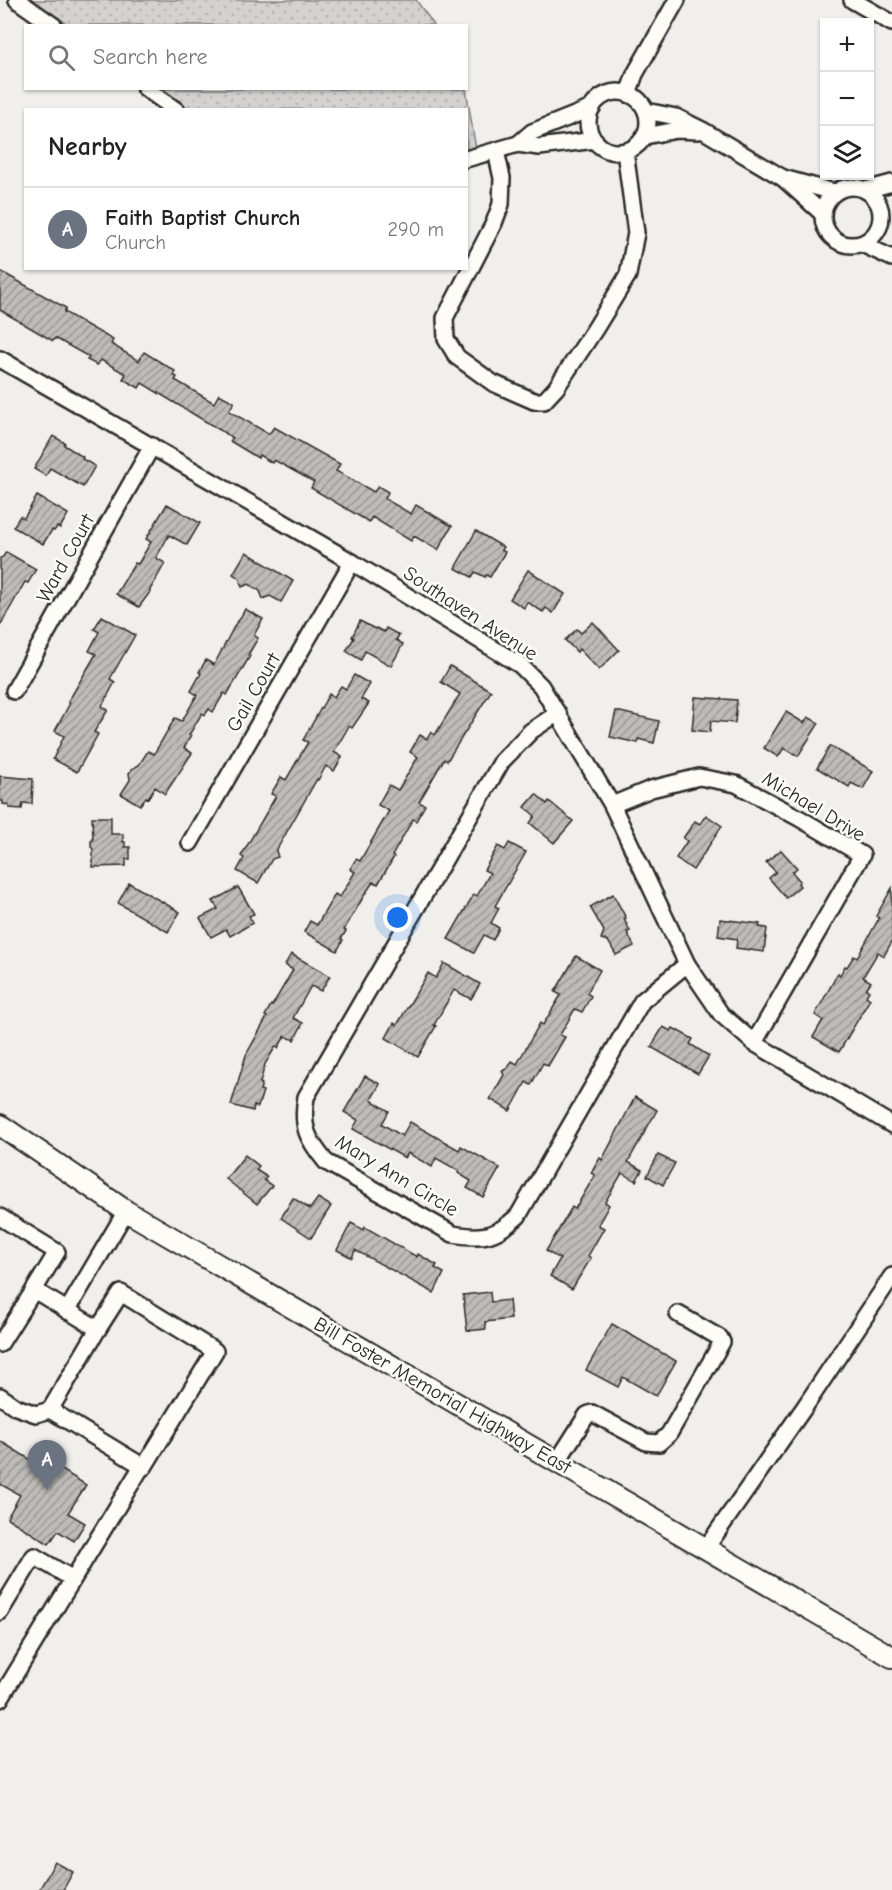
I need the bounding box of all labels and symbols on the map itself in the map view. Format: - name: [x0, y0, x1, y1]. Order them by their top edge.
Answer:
- street label: Ward Court: [32, 509, 100, 607]
- street label: Southaven Avenue: [399, 562, 542, 665]
- street label: Gail Court: [222, 648, 286, 736]
- street label: Michael Drive: [758, 767, 869, 846]
- your location: [383, 903, 412, 932]
- street label: Mary Ann Circle: [331, 1130, 462, 1221]
- street label: Bill Foster Memorial Highway East: [310, 1312, 577, 1479]
- pin: A: [28, 1440, 66, 1490]

